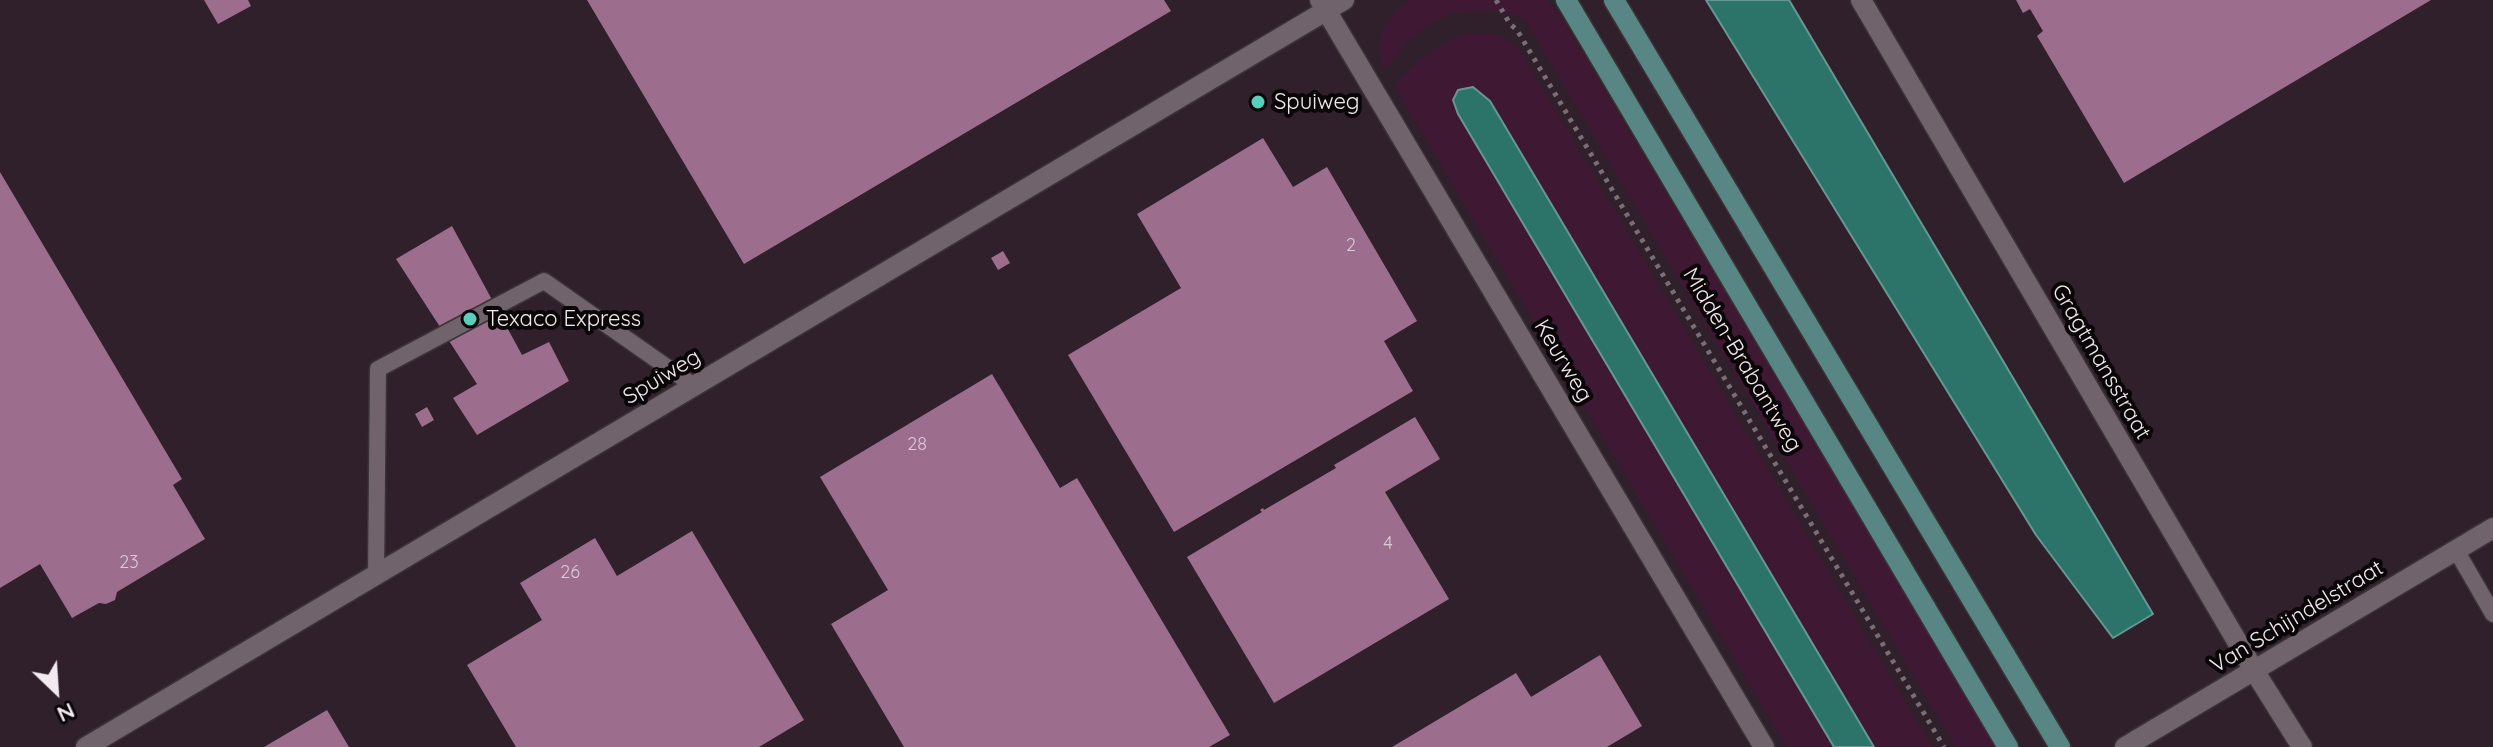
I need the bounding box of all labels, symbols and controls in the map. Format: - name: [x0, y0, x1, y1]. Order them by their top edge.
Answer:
- place label: Spuiweg: [1274, 89, 1360, 115]
- marker: Spuiweg: [1249, 93, 1267, 111]
- house number: 2: [1346, 235, 1356, 257]
- street label: Midden-Brabantweg: [1677, 263, 1807, 457]
- street label: Gragtmansstraat: [2046, 280, 2156, 444]
- place label: Texaco Express: [486, 306, 641, 332]
- marker: Texaco Express: [461, 310, 479, 328]
- street label: Keurweg: [1528, 315, 1598, 407]
- street label: Spuiweg: [619, 344, 705, 410]
- house number: 28: [907, 434, 927, 456]
- house number: 4: [1383, 533, 1393, 555]
- house number: 23: [119, 552, 139, 574]
- street label: Van Schijndelstraat: [2206, 555, 2388, 679]
- house number: 26: [560, 562, 580, 584]
- north arrow: [16, 651, 96, 731]
- text: N: [53, 697, 79, 729]

